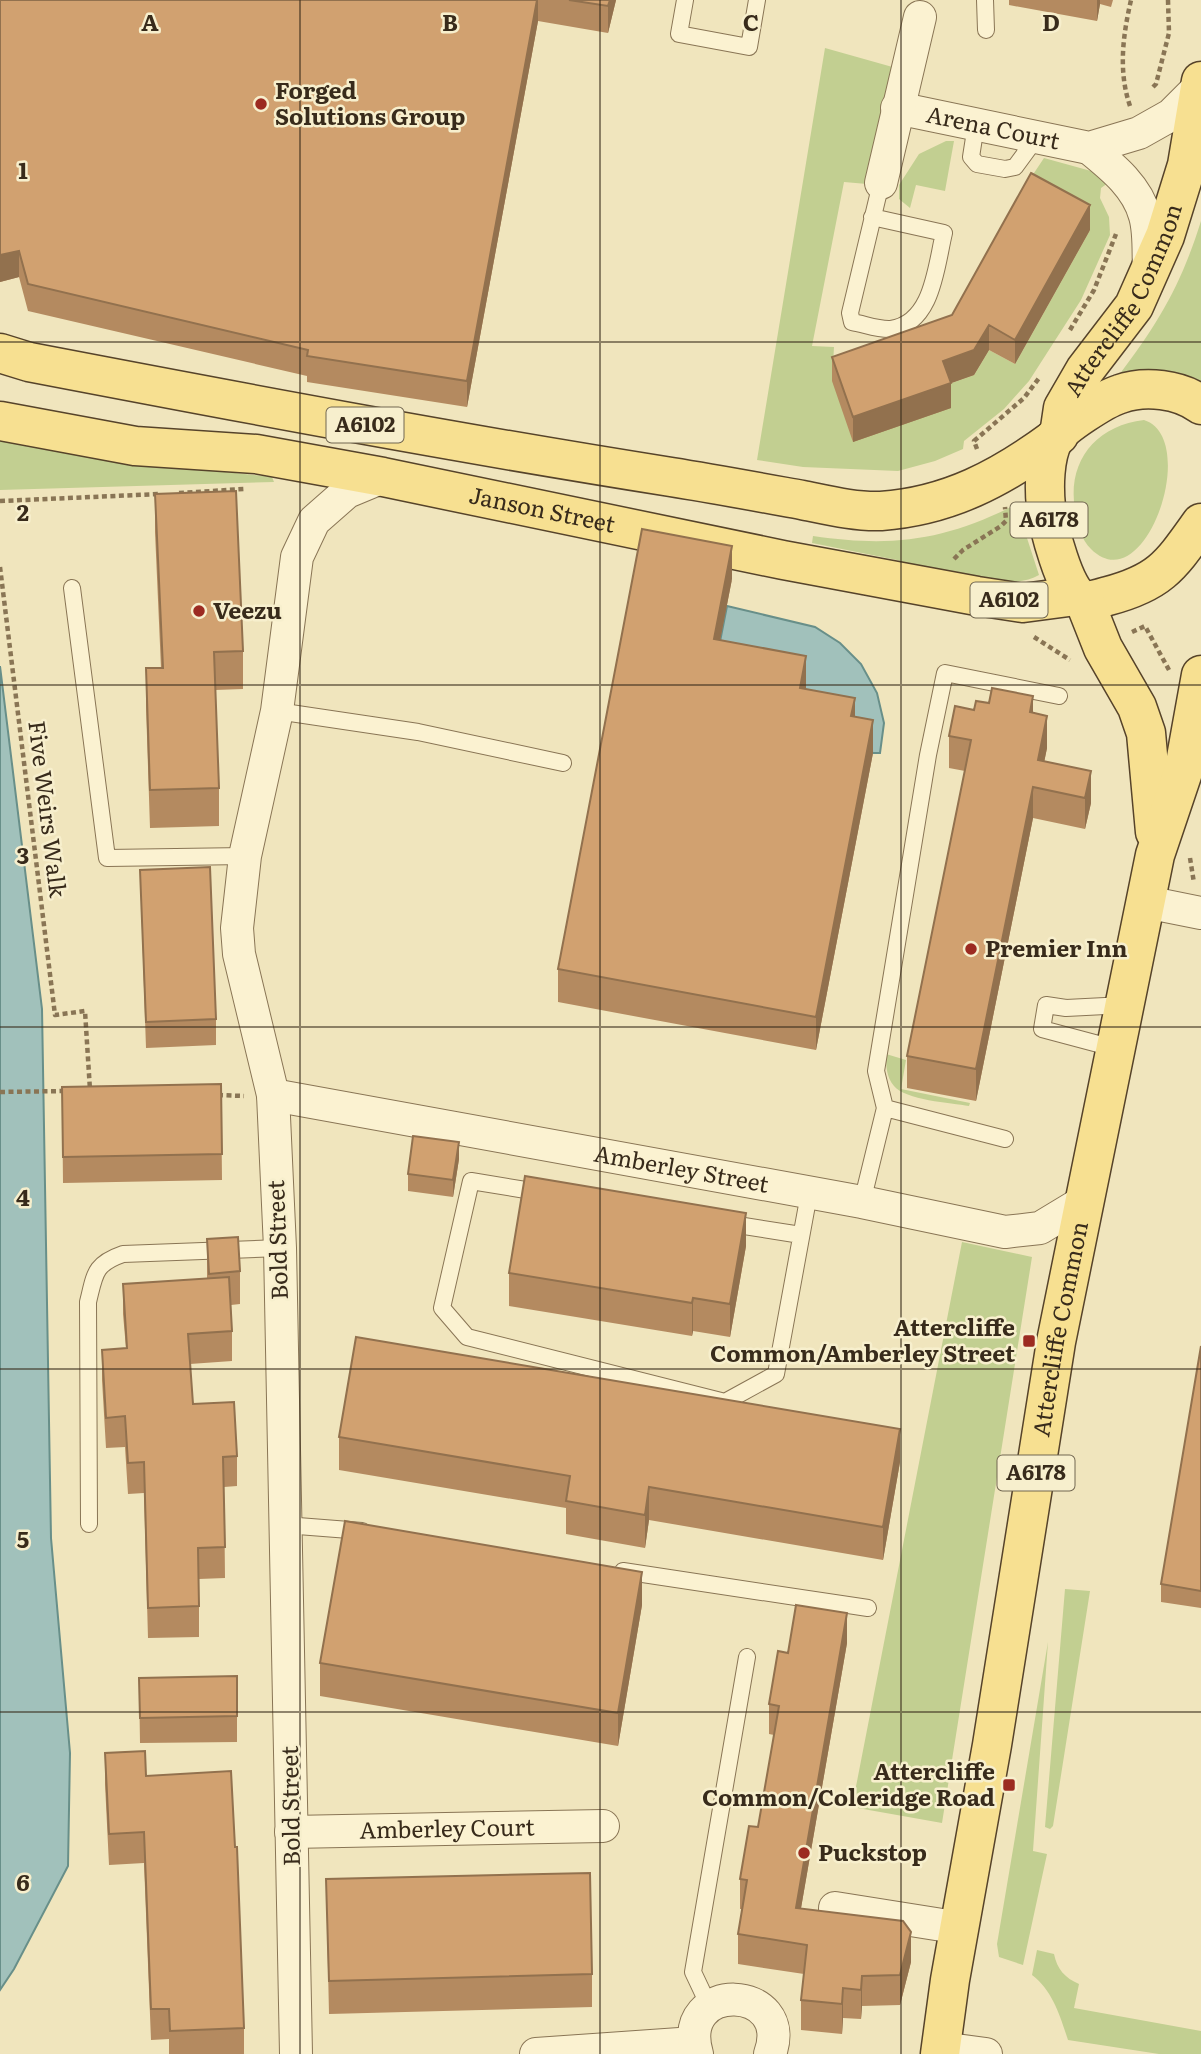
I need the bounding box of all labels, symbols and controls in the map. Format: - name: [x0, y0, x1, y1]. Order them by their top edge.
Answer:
- text: A: [141, 4, 159, 38]
- text: B: [442, 4, 458, 38]
- text: C: [743, 4, 759, 38]
- text: D: [1042, 4, 1060, 38]
- place label: Forged Solutions Group: [275, 72, 465, 132]
- marker: Forged Solutions Group: [253, 96, 269, 112]
- street label: Arena Court: [924, 96, 1064, 157]
- text: 1: [18, 152, 28, 186]
- street label: Attercliffe Common: [1054, 199, 1189, 402]
- road number: A6102: [326, 408, 404, 442]
- street label: Janson Street: [466, 476, 619, 540]
- text: 2: [17, 494, 29, 528]
- road number: A6178: [1010, 503, 1088, 538]
- road number: A6102: [970, 582, 1048, 618]
- place label: Veezu: [213, 592, 282, 626]
- marker: Veezu: [191, 603, 207, 619]
- street label: Five Weirs Walk: [21, 718, 77, 900]
- text: 3: [17, 837, 29, 871]
- place label: Premier Inn: [985, 930, 1127, 964]
- marker: Premier Inn: [963, 941, 979, 957]
- street label: Amberley Street: [592, 1135, 772, 1200]
- text: 4: [16, 1179, 30, 1213]
- street label: Bold Street: [257, 1179, 295, 1301]
- street label: Attercliffe Common: [1022, 1218, 1095, 1439]
- place label: Attercliffe Common/Amberley Street: [710, 1309, 1015, 1369]
- marker: Attercliffe Common/Amberley Street: [1021, 1333, 1037, 1349]
- road number: A6178: [998, 1456, 1074, 1490]
- text: 5: [17, 1521, 29, 1555]
- street label: Bold Street: [271, 1745, 307, 1866]
- place label: Attercliffe Common/Coleridge Road: [702, 1753, 995, 1813]
- marker: Attercliffe Common/Coleridge Road: [1001, 1777, 1017, 1793]
- street label: Amberley Court: [359, 1808, 536, 1846]
- place label: Puckstop: [818, 1834, 927, 1868]
- marker: Puckstop: [796, 1845, 812, 1861]
- text: 6: [16, 1864, 30, 1898]

